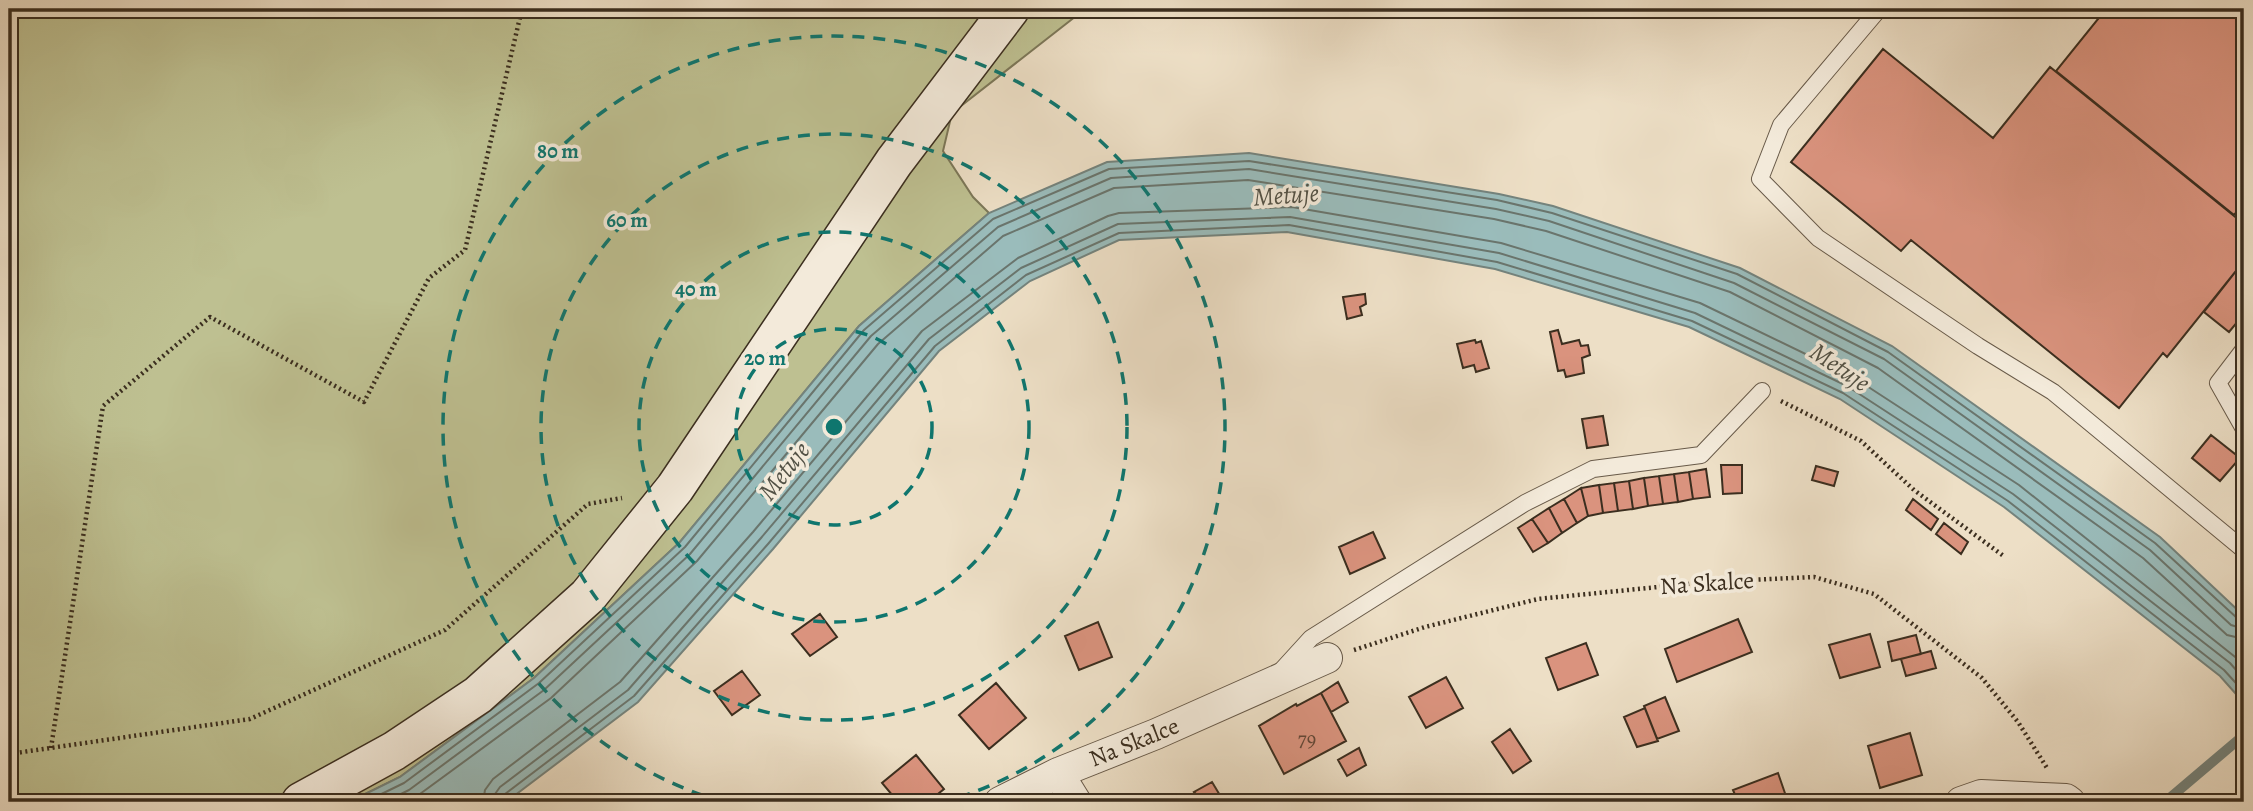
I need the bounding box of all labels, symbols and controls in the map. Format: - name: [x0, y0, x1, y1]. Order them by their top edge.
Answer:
- text: 80 m: [537, 137, 579, 165]
- water label: Metuje: [1252, 175, 1320, 215]
- text: 60 m: [606, 206, 648, 234]
- text: 40 m: [675, 275, 717, 303]
- water label: Metuje: [1803, 334, 1877, 400]
- text: 20 m: [744, 344, 786, 372]
- centre of rings: [822, 415, 846, 439]
- water label: Metuje: [750, 434, 818, 508]
- street label: Na Skalce: [1659, 564, 1755, 602]
- street label: Na Skalce: [1084, 710, 1184, 774]
- house number: 79: [1298, 725, 1316, 753]

